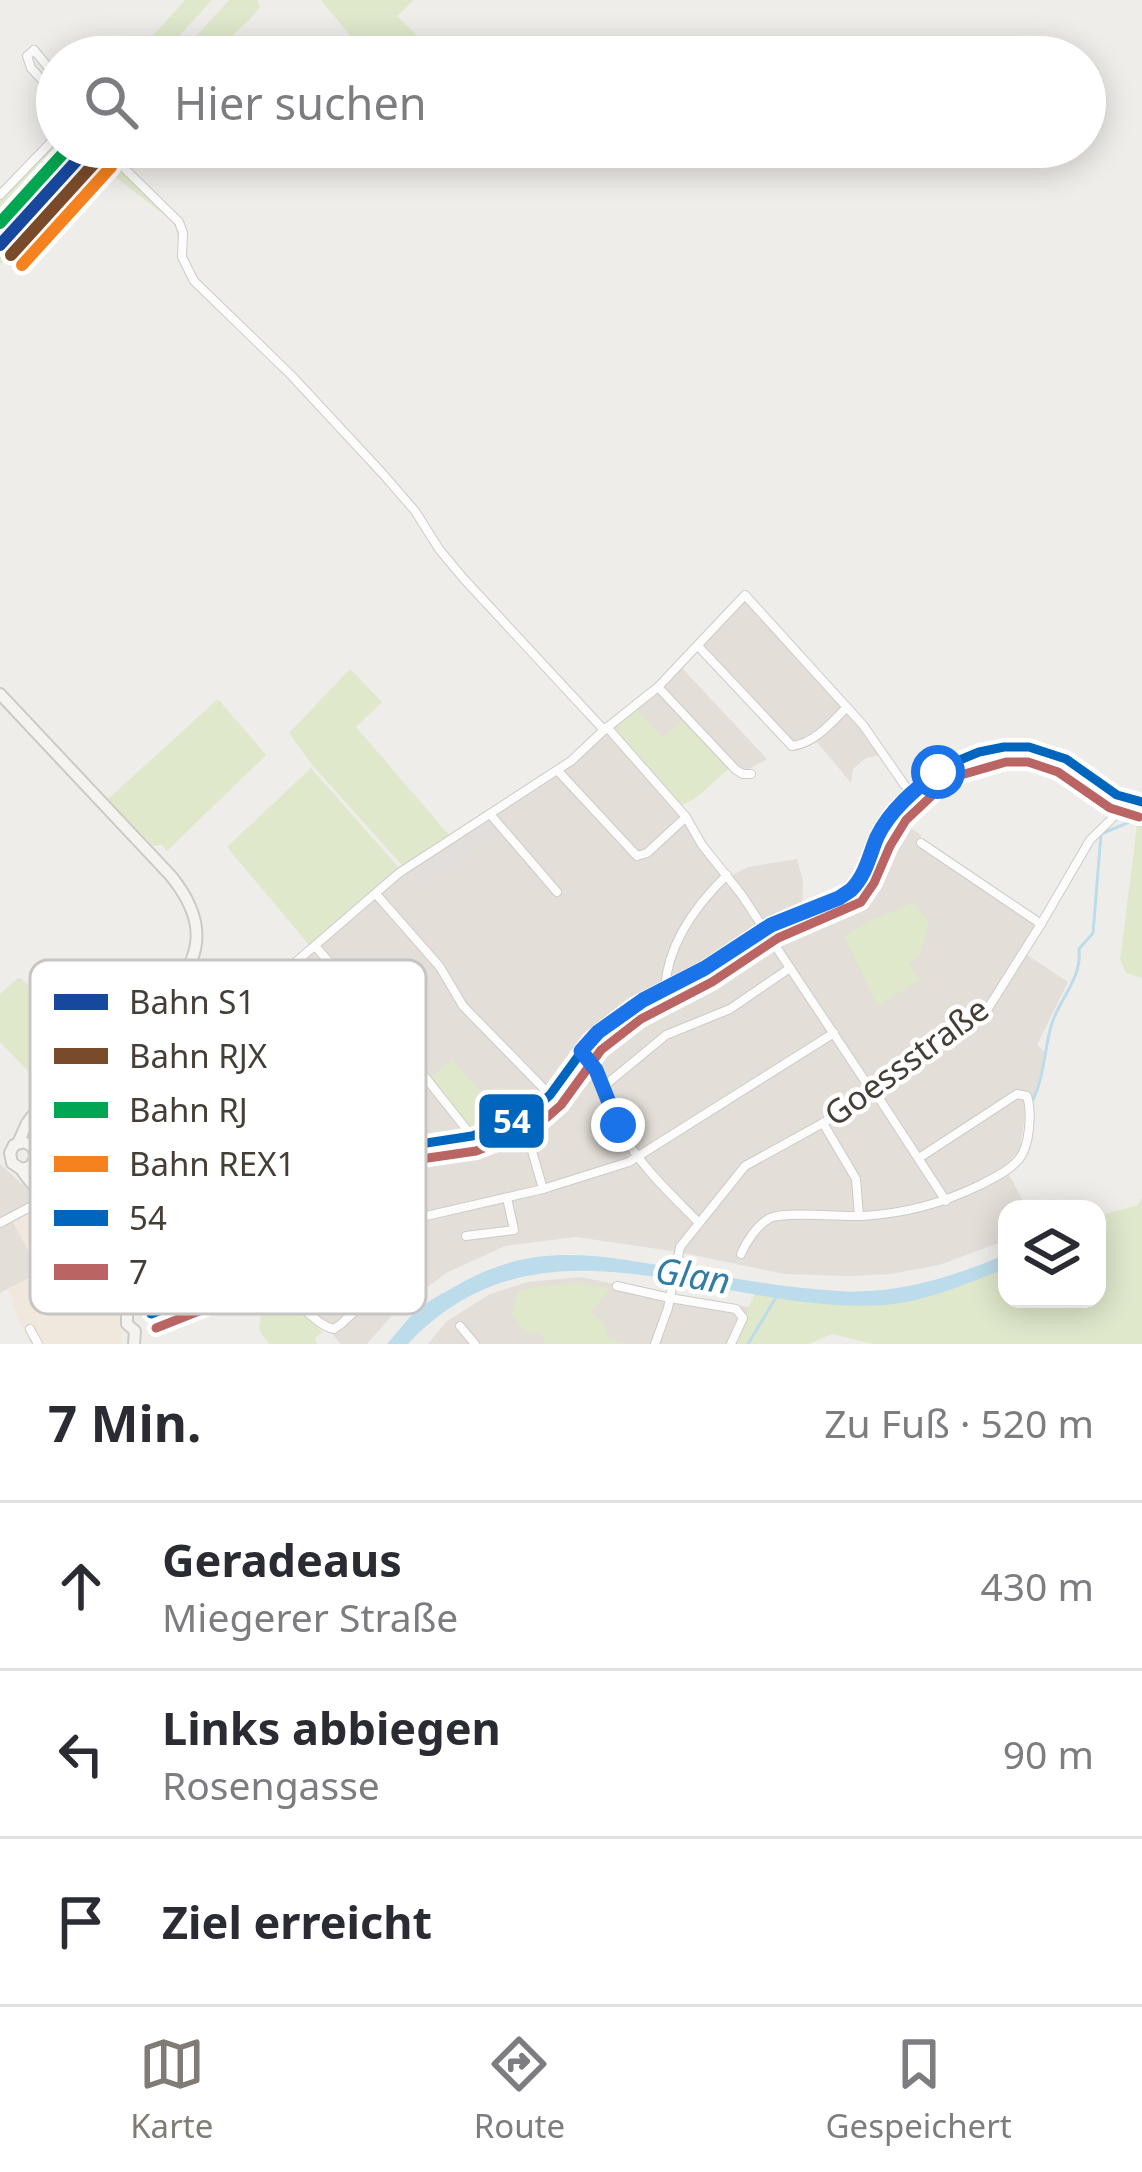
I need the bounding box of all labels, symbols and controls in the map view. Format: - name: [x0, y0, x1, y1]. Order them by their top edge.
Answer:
- search box: [36, 36, 1106, 168]
- icon: search: [78, 69, 144, 135]
- text: Hier suchen: [174, 72, 427, 133]
- route start: [911, 745, 965, 799]
- legend: [30, 960, 426, 1314]
- text: Bahn S1: [129, 979, 255, 1024]
- street label: Goessstraße: [815, 986, 997, 1136]
- text: Bahn RJX: [129, 1033, 268, 1078]
- text: Bahn RJ: [129, 1087, 248, 1132]
- line badge: 54: [477, 1092, 546, 1150]
- text: 54: [493, 1098, 531, 1143]
- route end: [591, 1098, 645, 1152]
- text: Bahn REX1: [129, 1141, 295, 1186]
- text: 54: [129, 1195, 167, 1240]
- map controls: [998, 1200, 1106, 1308]
- button: layers: [998, 1200, 1106, 1308]
- water label: Glan: [652, 1245, 734, 1305]
- text: 7: [129, 1249, 148, 1294]
- text: 7 Min.: [48, 1387, 201, 1457]
- text: Zu Fuß · 520 m: [824, 1396, 1094, 1449]
- text: Geradeaus: [162, 1529, 402, 1590]
- icon: ahead: [48, 1553, 114, 1619]
- text: 430 m: [980, 1559, 1094, 1612]
- text: Miegerer Straße: [162, 1590, 458, 1643]
- text: Links abbiegen: [162, 1697, 501, 1758]
- icon: left: [48, 1721, 114, 1787]
- text: 90 m: [1003, 1727, 1094, 1780]
- text: Rosengasse: [162, 1758, 380, 1811]
- icon: arrive: [48, 1889, 114, 1955]
- text: Ziel erreicht: [162, 1891, 432, 1952]
- tab: Karte: [130, 2031, 213, 2148]
- tab: Route: [474, 2031, 565, 2148]
- tab: Gespeichert: [826, 2031, 1012, 2148]

